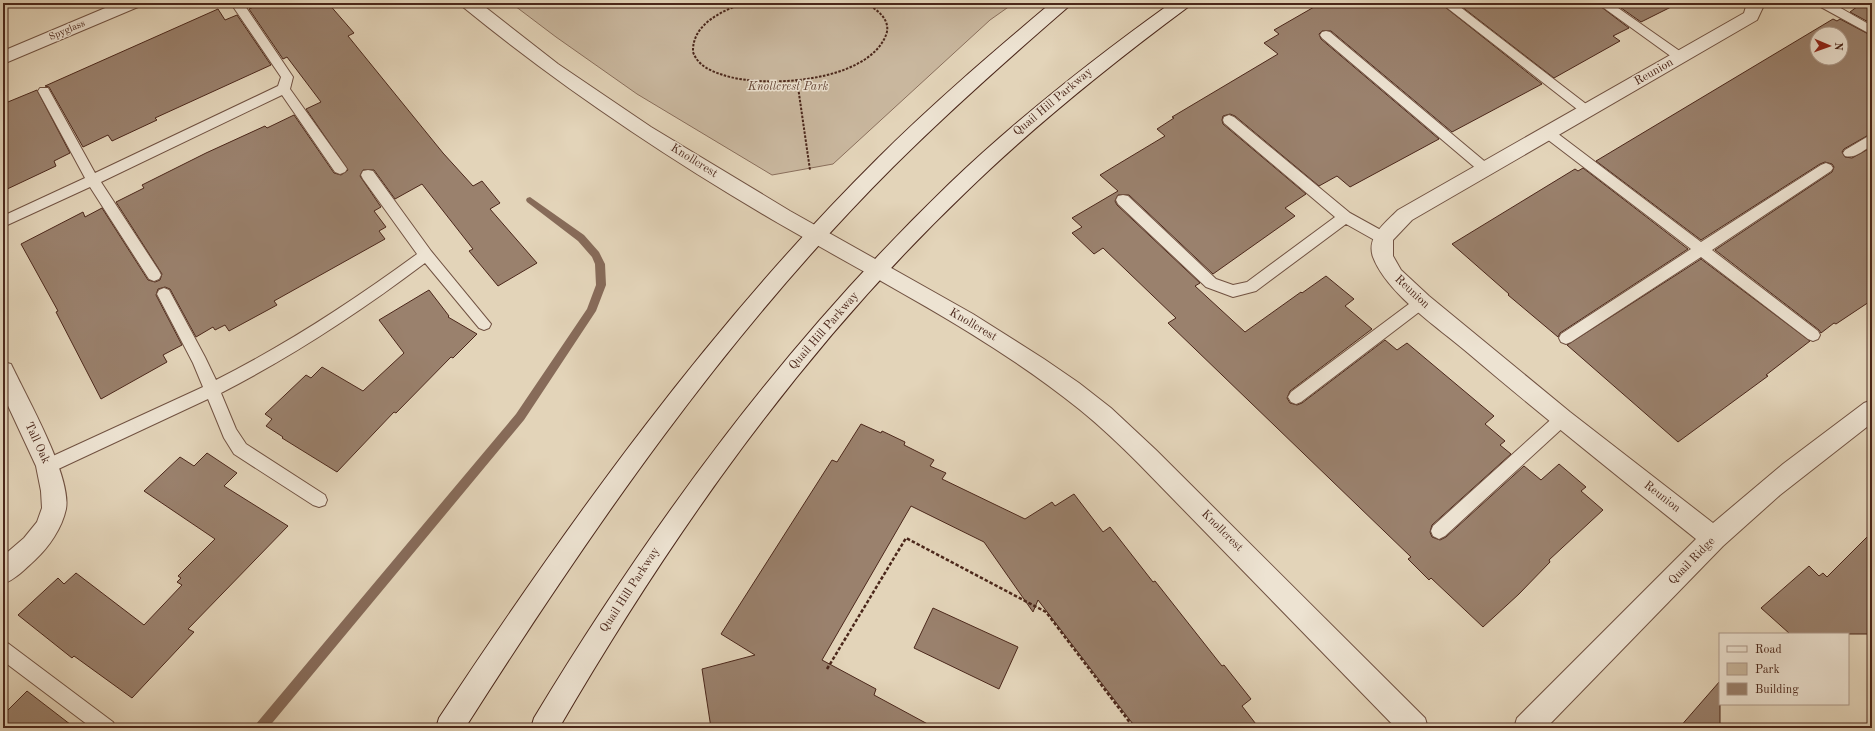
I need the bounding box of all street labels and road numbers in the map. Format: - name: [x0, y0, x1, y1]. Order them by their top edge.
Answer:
- street label: Spyglass: [47, 18, 87, 42]
- street label: Reunion: [1633, 56, 1676, 88]
- street label: Quail Hill Parkway: [1011, 65, 1095, 138]
- street label: Knollcrest: [668, 142, 720, 180]
- street label: Reunion: [1392, 273, 1432, 311]
- street label: Quail Hill Parkway: [787, 289, 861, 372]
- street label: Knollcrest: [947, 307, 999, 343]
- street label: Tall Oak: [22, 420, 52, 466]
- street label: Reunion: [1641, 479, 1683, 515]
- street label: Knollcrest: [1199, 508, 1245, 554]
- street label: Quail Ridge: [1667, 535, 1718, 587]
- street label: Quail Hill Parkway: [598, 545, 662, 635]

